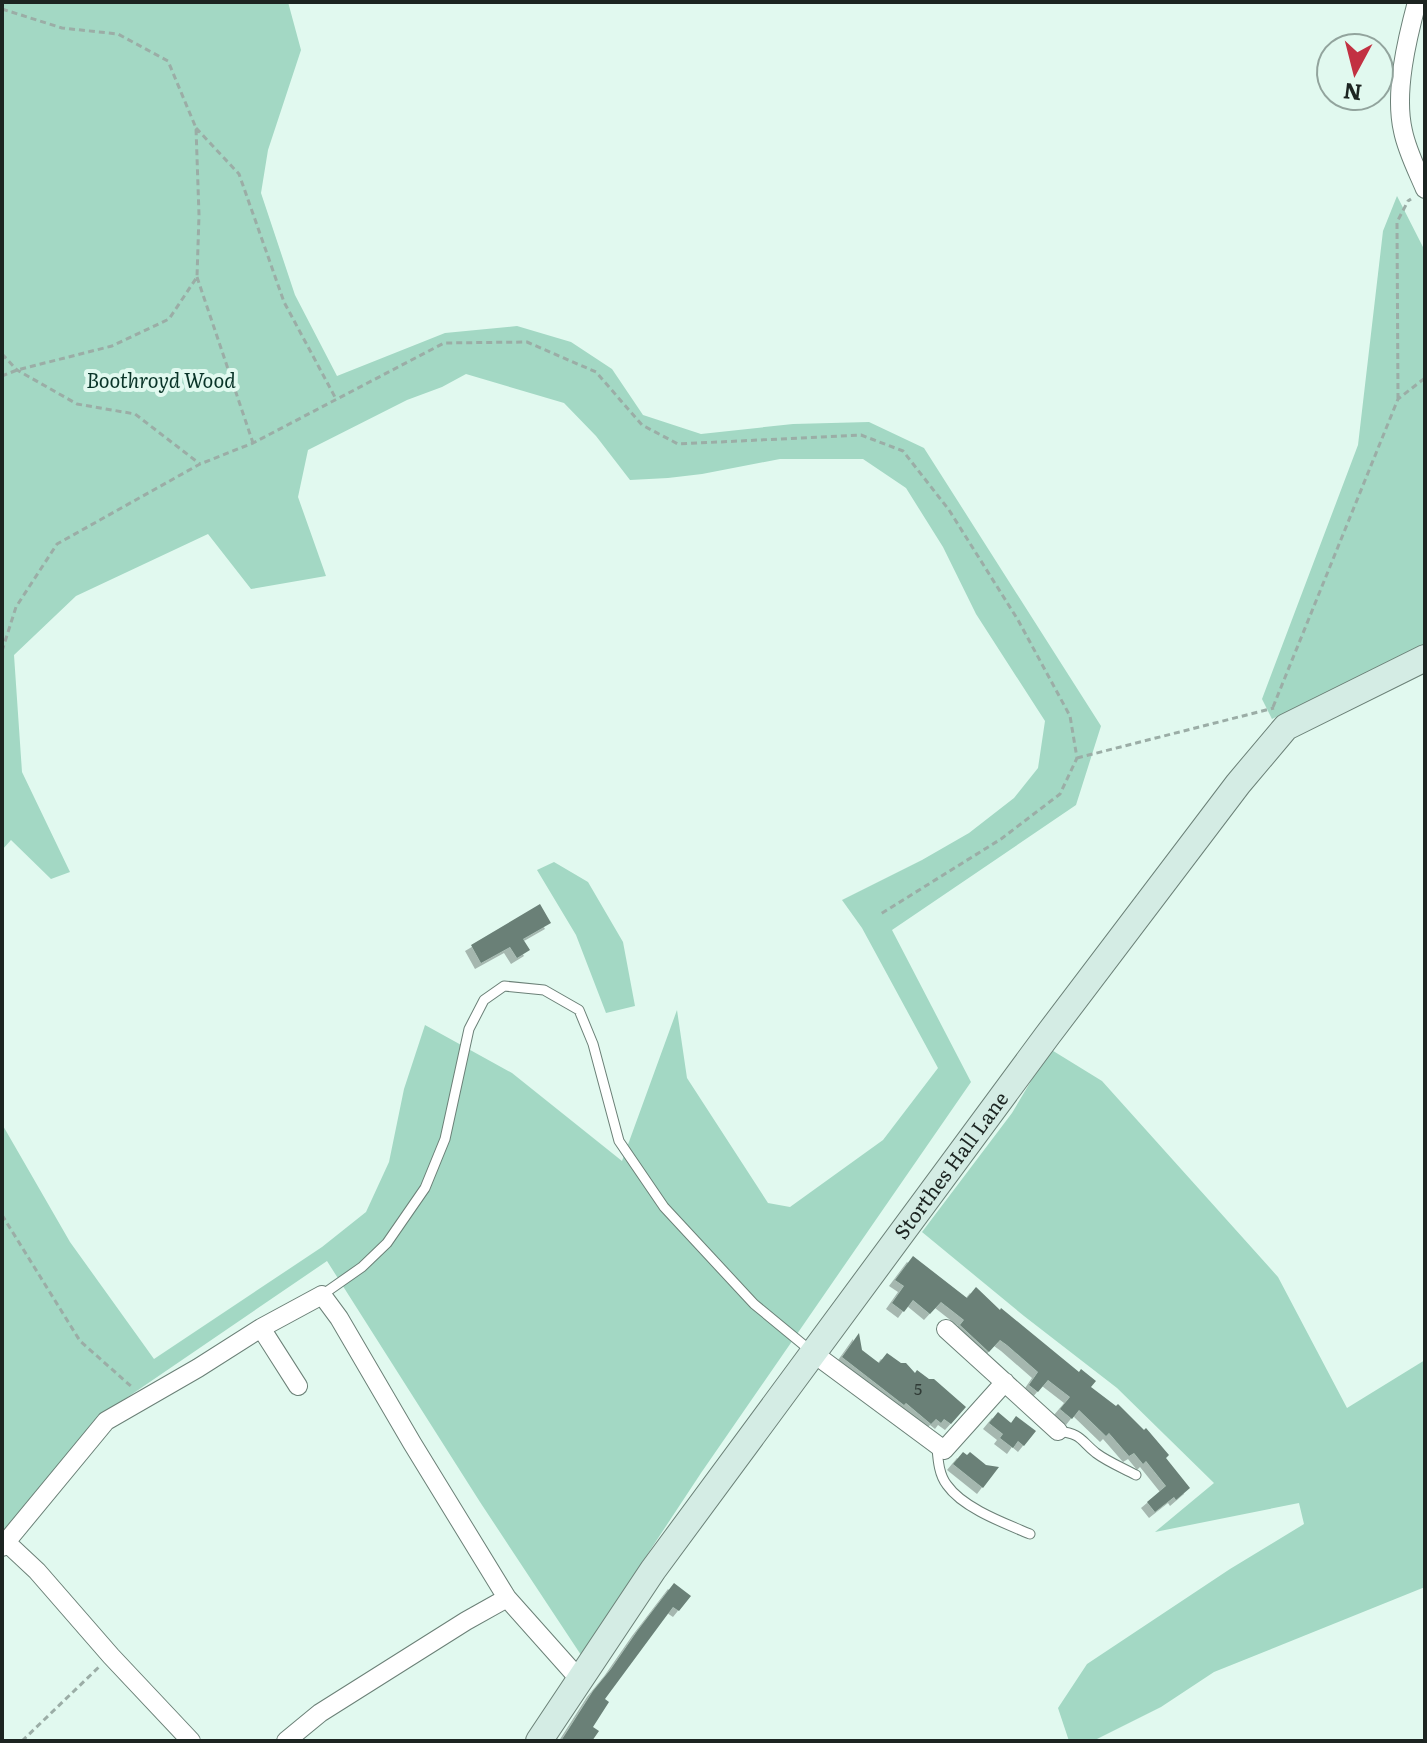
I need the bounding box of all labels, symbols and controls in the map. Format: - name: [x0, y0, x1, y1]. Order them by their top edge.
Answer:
- north arrow: [1315, 32, 1395, 112]
- text: N: [1341, 76, 1364, 111]
- park label: Boothroyd Wood: [86, 364, 236, 394]
- street label: Storthes Hall Lane: [885, 1084, 1014, 1245]
- house number: 5: [914, 1376, 922, 1400]

